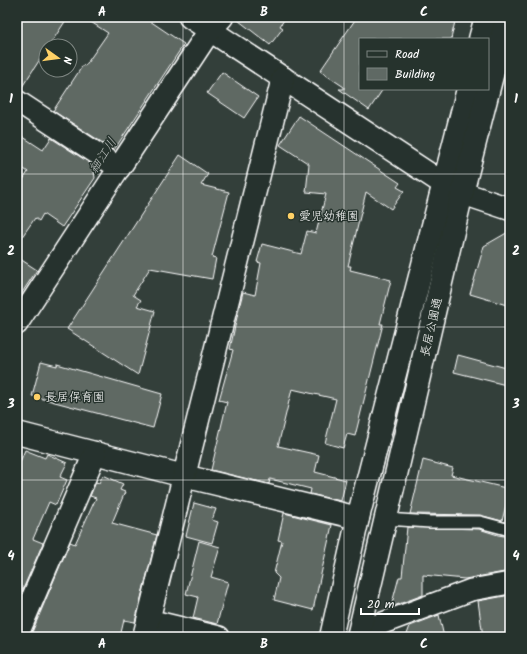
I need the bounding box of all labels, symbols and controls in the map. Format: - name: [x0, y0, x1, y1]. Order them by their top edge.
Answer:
- text: A: [98, 2, 106, 23]
- text: B: [260, 2, 268, 23]
- text: C: [420, 2, 428, 23]
- north arrow: [38, 38, 78, 78]
- legend: [359, 38, 489, 90]
- text: Road: [395, 45, 420, 64]
- text: N: [57, 55, 76, 66]
- text: Building: [395, 65, 435, 84]
- text: 1: [9, 89, 13, 110]
- text: 1: [514, 89, 518, 110]
- water label: 細江川: [84, 134, 123, 178]
- place label: 愛児幼稚園: [299, 207, 359, 226]
- marker: 愛児幼稚園: [286, 211, 296, 221]
- text: 2: [7, 241, 15, 262]
- text: 2: [512, 241, 520, 262]
- street label: 長居公園通: [415, 296, 447, 358]
- place label: 長居保育園: [45, 388, 105, 407]
- marker: 長居保育園: [32, 392, 42, 402]
- text: 3: [6, 394, 15, 415]
- text: 3: [511, 394, 520, 415]
- text: 4: [7, 546, 15, 567]
- text: 4: [512, 546, 520, 567]
- scale bar: [361, 590, 419, 616]
- text: 20 m: [367, 595, 395, 614]
- text: A: [98, 634, 106, 654]
- text: B: [260, 634, 268, 654]
- text: C: [420, 634, 428, 654]

